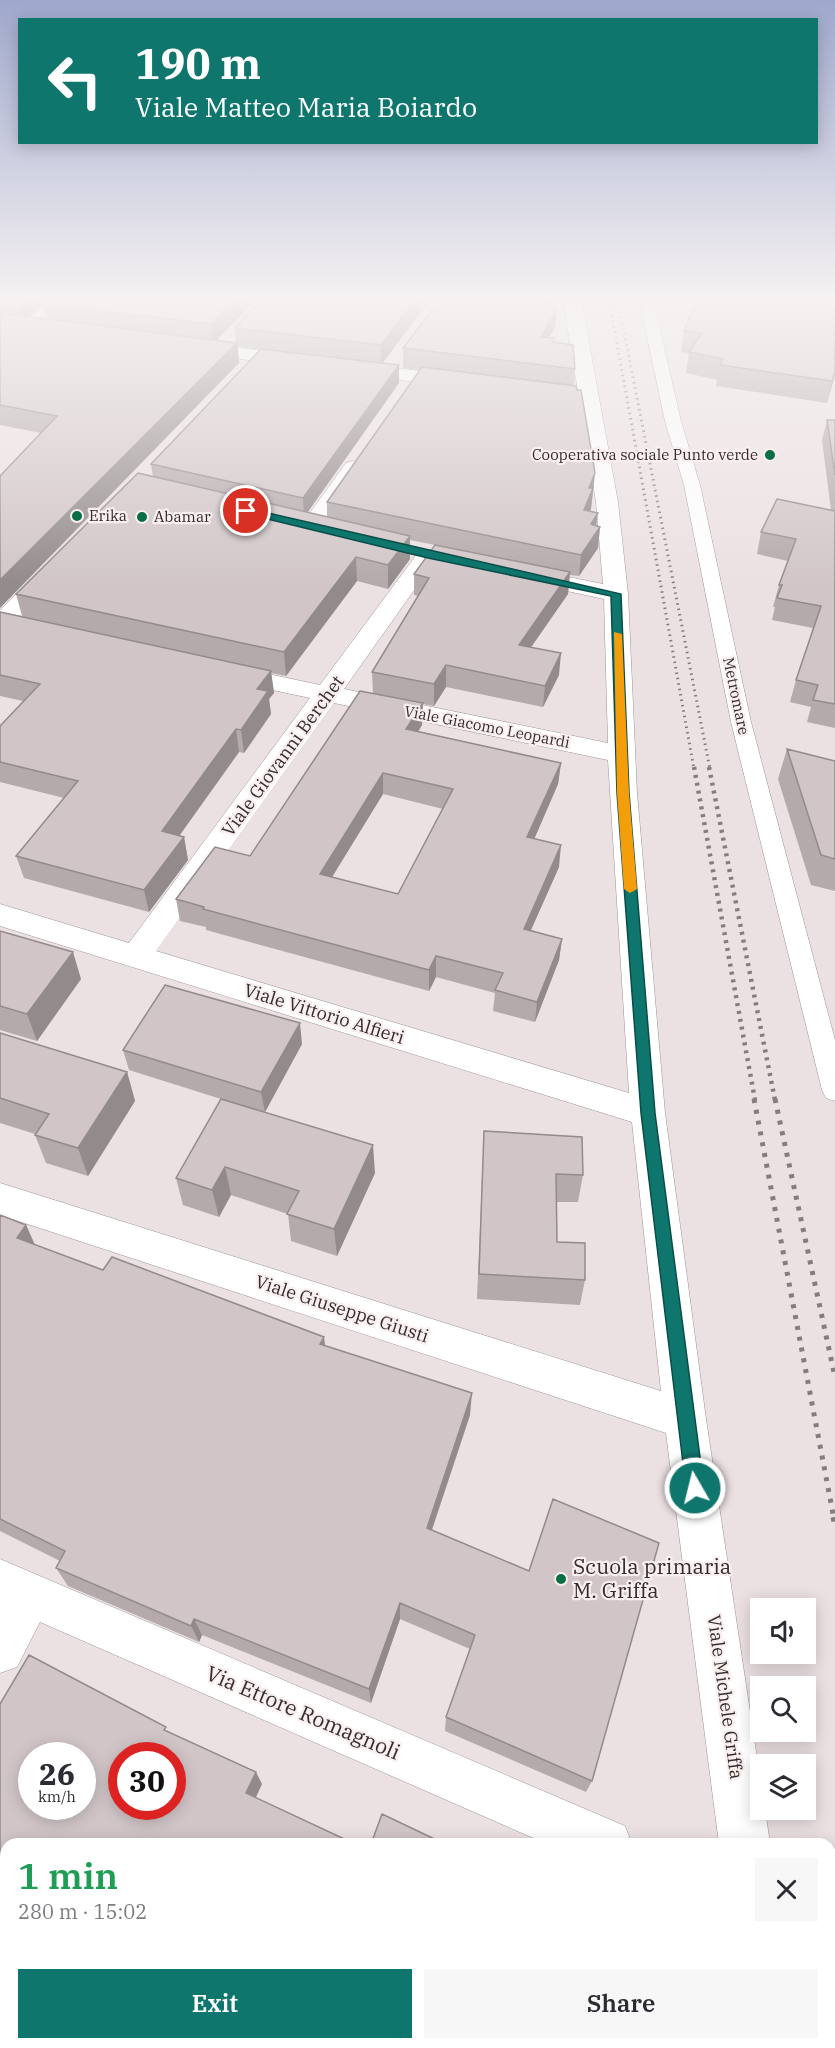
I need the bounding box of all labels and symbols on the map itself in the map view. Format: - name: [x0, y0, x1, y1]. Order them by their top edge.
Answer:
- place label: Cooperativa sociale Punto verde: [532, 445, 758, 464]
- marker: Cooperativa sociale Punto verde: [763, 448, 777, 462]
- pin: [220, 485, 271, 536]
- place label: Erika: [89, 506, 127, 525]
- place label: Abamar: [154, 507, 211, 526]
- marker: Erika: [70, 509, 84, 523]
- marker: Abamar: [135, 510, 149, 524]
- street label: Metromare: [719, 655, 754, 736]
- street label: Viale Giovanni Berchet: [217, 671, 349, 841]
- street label: Viale Giacomo Leopardi: [403, 701, 572, 752]
- street label: Viale Vittorio Alfieri: [241, 978, 407, 1049]
- street label: Viale Giuseppe Giusti: [252, 1270, 432, 1348]
- position arrow: [663, 1456, 727, 1520]
- place label: Scuola primaria M. Griffa: [573, 1552, 731, 1604]
- marker: Scuola primaria M. Griffa: [554, 1572, 568, 1586]
- street label: Viale Michele Griffa: [703, 1613, 748, 1781]
- street label: Via Ettore Romagnoli: [202, 1658, 405, 1766]
- speed limit sign: 30: [108, 1742, 186, 1820]

